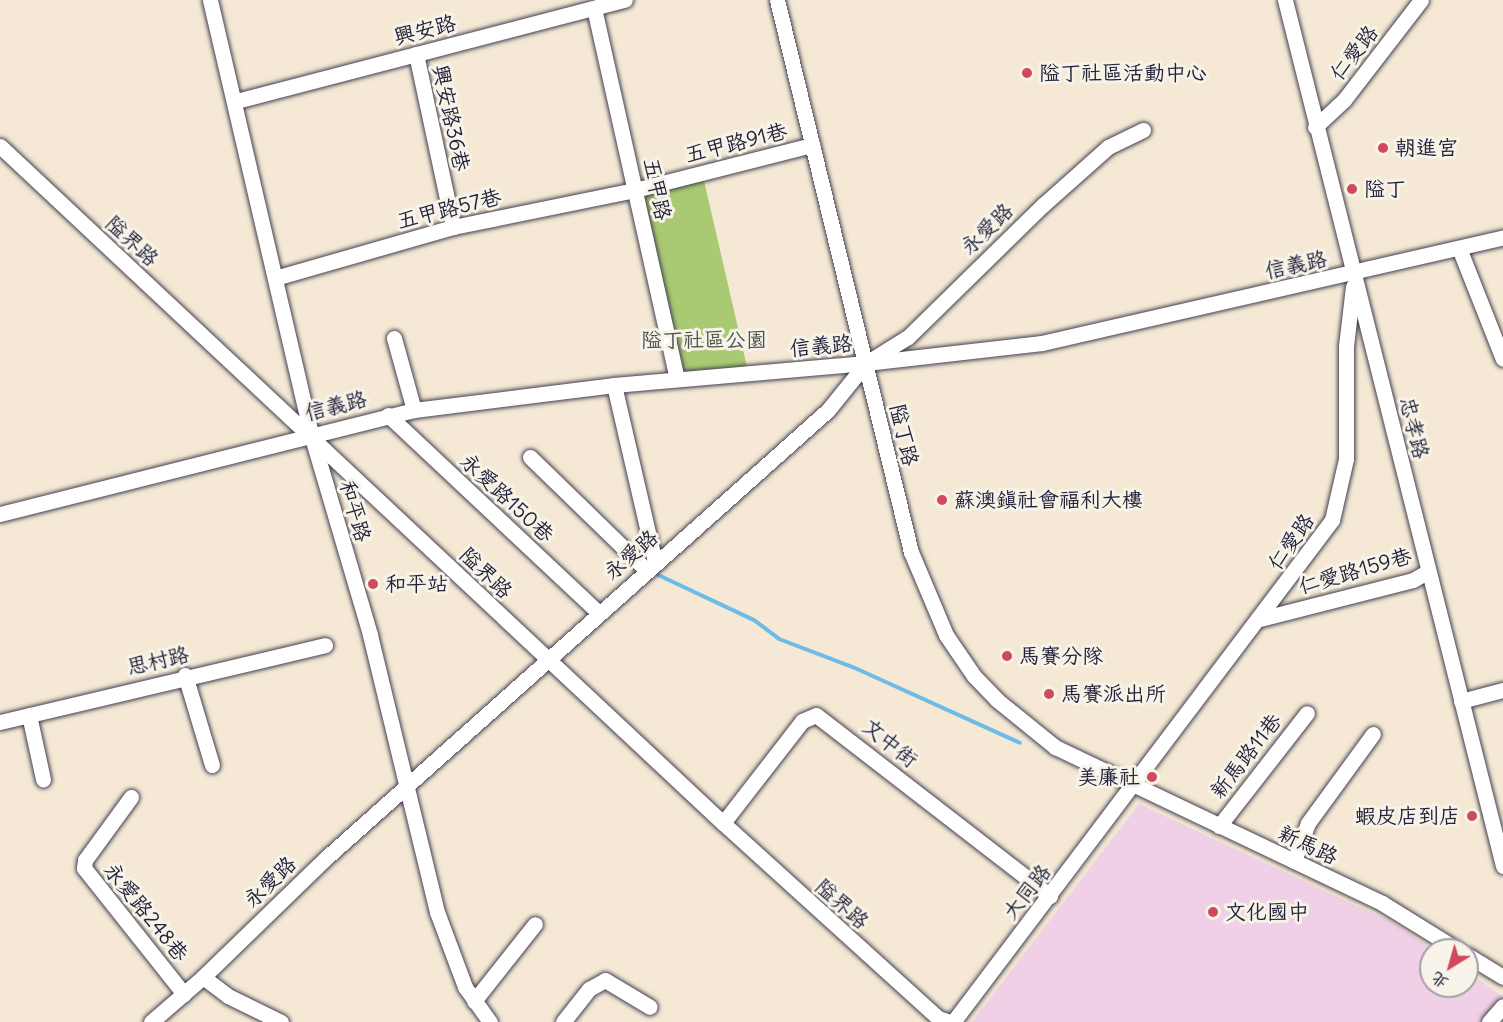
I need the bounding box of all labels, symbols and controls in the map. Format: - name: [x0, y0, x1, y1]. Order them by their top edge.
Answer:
- street label: 興安路: [391, 10, 459, 50]
- street label: 仁愛路: [1325, 20, 1383, 86]
- place label: 隘丁社區活動中心: [1039, 60, 1207, 86]
- street label: 興安路36巷: [427, 63, 475, 173]
- marker: 隘丁社區活動中心: [1020, 66, 1034, 80]
- street label: 五甲路91巷: [682, 118, 790, 168]
- place label: 朝進宮: [1395, 135, 1458, 161]
- marker: 朝進宮: [1376, 141, 1390, 155]
- street label: 五甲路: [638, 156, 676, 222]
- place label: 隘丁: [1364, 176, 1406, 202]
- marker: 隘丁: [1345, 182, 1359, 196]
- street label: 五甲路57巷: [394, 184, 504, 234]
- street label: 永愛路: [956, 198, 1018, 260]
- street label: 隘界路: [100, 210, 164, 272]
- street label: 信義路: [1263, 246, 1329, 284]
- park label: 隘丁社區公園: [641, 327, 767, 353]
- street label: 信義路: [789, 331, 853, 361]
- street label: 信義路: [302, 386, 370, 426]
- street label: 忠孝路: [1394, 394, 1434, 462]
- street label: 隘丁路: [885, 401, 923, 469]
- street label: 永愛路150巷: [455, 448, 559, 548]
- street label: 和平路: [334, 477, 376, 545]
- place label: 蘇澳鎮社會福利大樓: [954, 487, 1143, 513]
- marker: 蘇澳鎮社會福利大樓: [935, 493, 949, 507]
- street label: 仁愛路: [1263, 509, 1319, 575]
- street label: 永愛路: [599, 525, 663, 585]
- street label: 隘界路: [455, 542, 517, 604]
- street label: 仁愛路159巷: [1296, 543, 1414, 599]
- place label: 和平站: [385, 571, 448, 597]
- marker: 和平站: [366, 577, 380, 591]
- street label: 思村路: [124, 642, 192, 680]
- place label: 馬賽分隊: [1019, 643, 1103, 669]
- marker: 馬賽分隊: [1000, 649, 1014, 663]
- place label: 馬賽派出所: [1061, 681, 1166, 707]
- marker: 馬賽派出所: [1042, 687, 1056, 701]
- street label: 新馬路11巷: [1205, 709, 1287, 803]
- street label: 文中街: [858, 713, 922, 773]
- place label: 美廉社: [1077, 764, 1140, 790]
- marker: 美廉社: [1145, 770, 1159, 784]
- place label: 蝦皮店到店: [1355, 803, 1460, 829]
- marker: 蝦皮店到店: [1465, 809, 1479, 823]
- street label: 新馬路: [1274, 820, 1342, 870]
- street label: 永愛路: [239, 851, 301, 913]
- street label: 永愛路248巷: [99, 858, 193, 966]
- street label: 大同路: [998, 859, 1056, 925]
- street label: 隘界路: [810, 874, 874, 934]
- place label: 文化國中: [1225, 899, 1309, 925]
- marker: 文化國中: [1206, 905, 1220, 919]
- north arrow: [1419, 938, 1479, 998]
- text: 北: [1427, 968, 1452, 994]

